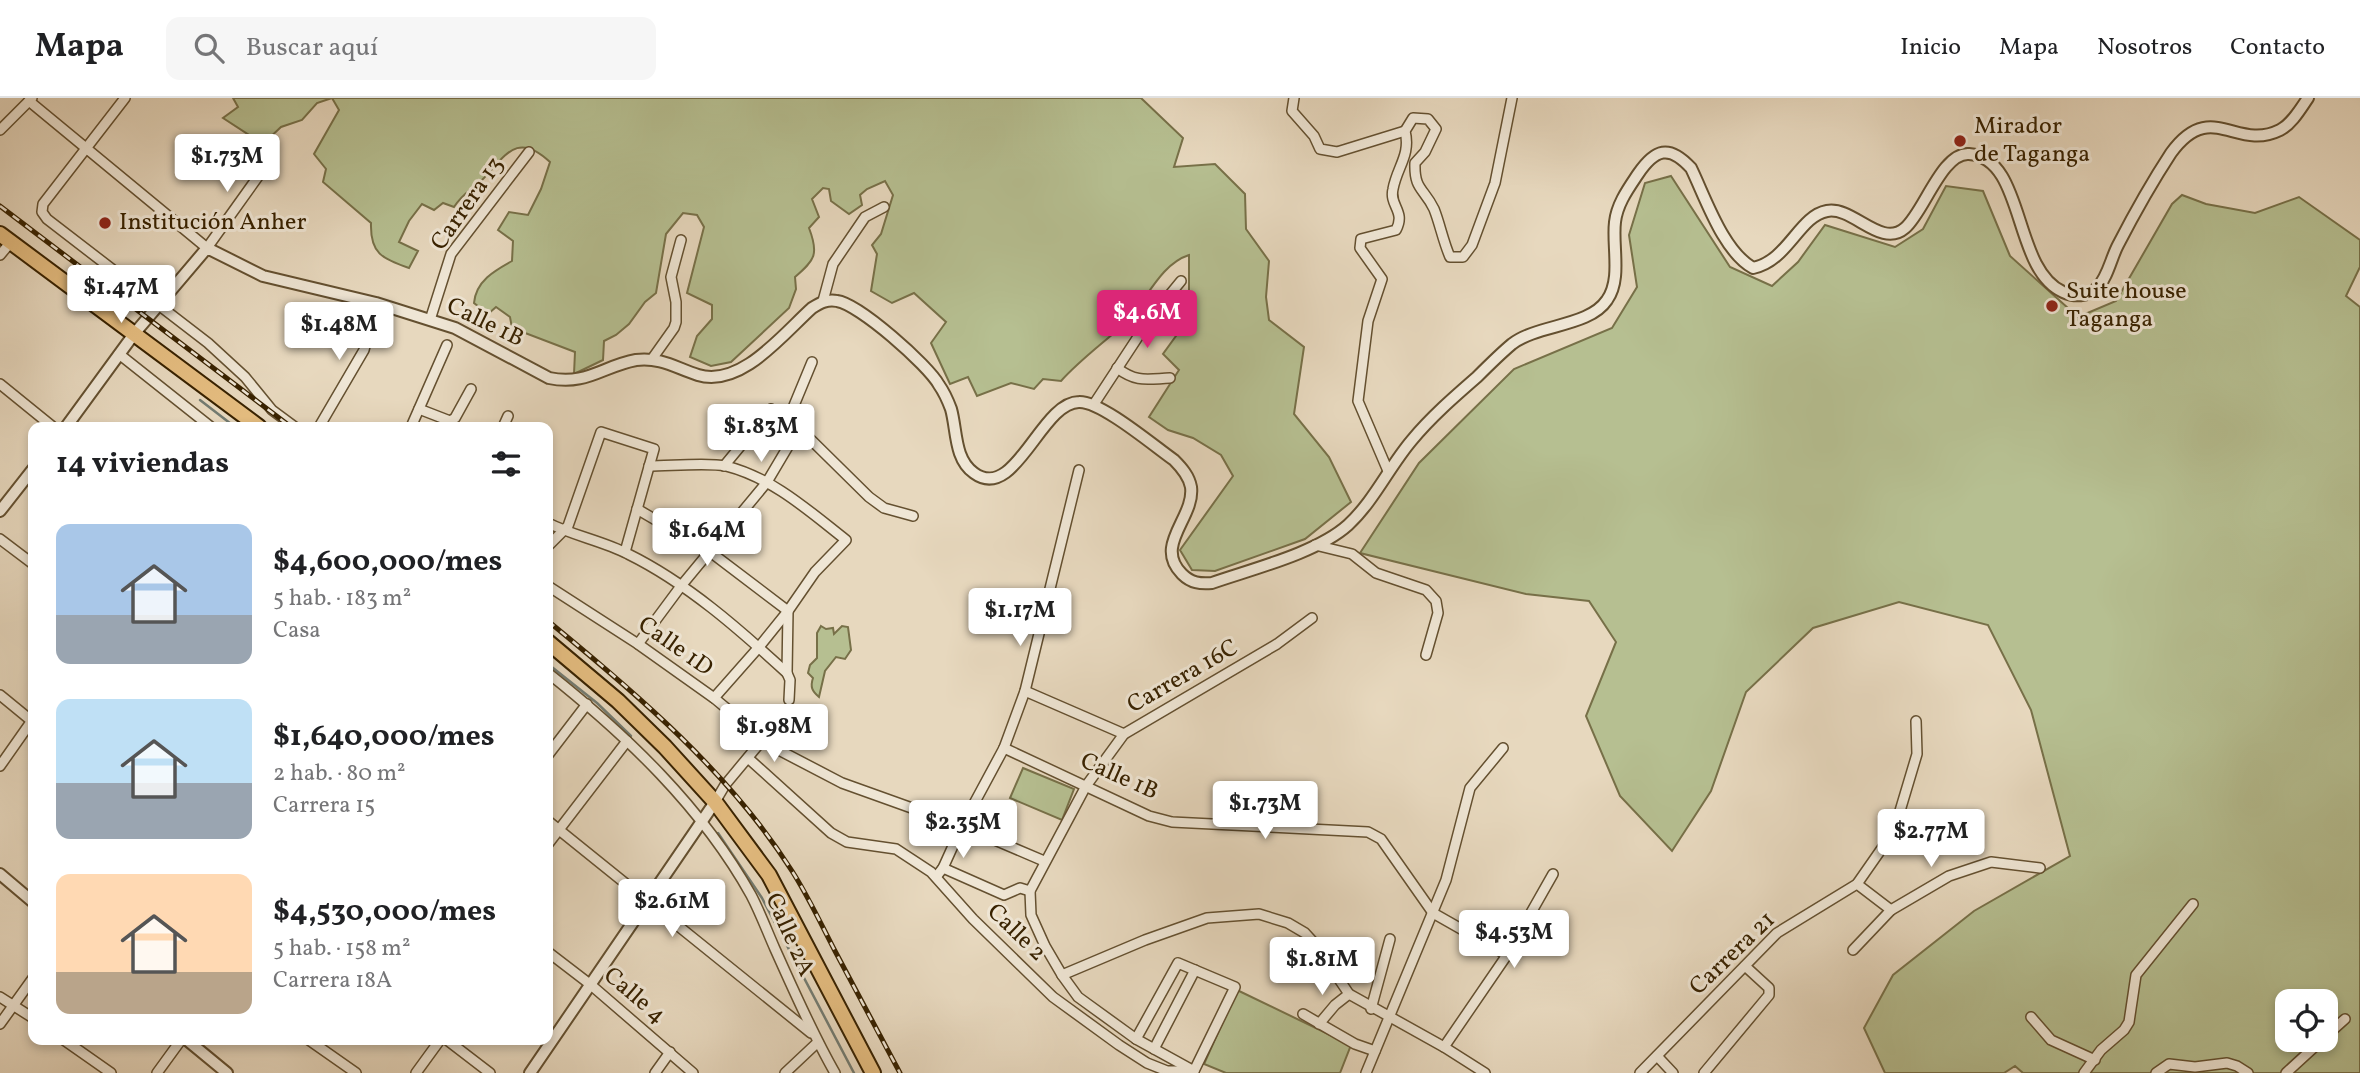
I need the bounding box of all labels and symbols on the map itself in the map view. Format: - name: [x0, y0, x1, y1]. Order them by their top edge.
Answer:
- place label: Mirador de Taganga: [1974, 110, 2090, 172]
- marker: Mirador de Taganga: [1952, 133, 1968, 149]
- pin: $1.73M: [170, 134, 284, 194]
- street label: Carrera 13: [423, 150, 513, 258]
- place label: Institución Anher: [119, 206, 307, 240]
- marker: Institución Anher: [97, 215, 113, 231]
- pin: $1.47M: [64, 266, 178, 325]
- place label: Suite house Taganga: [2066, 275, 2187, 337]
- street label: Calle 1B: [441, 290, 529, 356]
- pin: $4.6M: [1098, 290, 1196, 350]
- marker: Suite house Taganga: [2044, 298, 2060, 314]
- pin: $1.48M: [282, 302, 396, 362]
- pin: $1.83M: [704, 404, 818, 464]
- pin: $1.64M: [650, 508, 764, 568]
- pin: $1.17M: [963, 588, 1077, 648]
- street label: Calle 1D: [630, 609, 720, 685]
- street label: Carrera 16C: [1121, 632, 1245, 722]
- pin: $1.98M: [717, 704, 831, 764]
- street label: Calle 1B: [1074, 745, 1164, 809]
- pin: $1.73M: [1208, 782, 1322, 841]
- pin: $2.35M: [906, 800, 1020, 860]
- pin: $2.77M: [1874, 810, 1988, 869]
- pin: $2.61M: [615, 880, 729, 939]
- street label: Calle 2A: [756, 888, 822, 982]
- street label: Calle 2: [979, 896, 1053, 970]
- street label: Carrera 21: [1682, 904, 1784, 1004]
- pin: $4.53M: [1457, 910, 1571, 970]
- pin: $1.81M: [1265, 937, 1379, 997]
- street label: Calle 4: [595, 960, 673, 1032]

